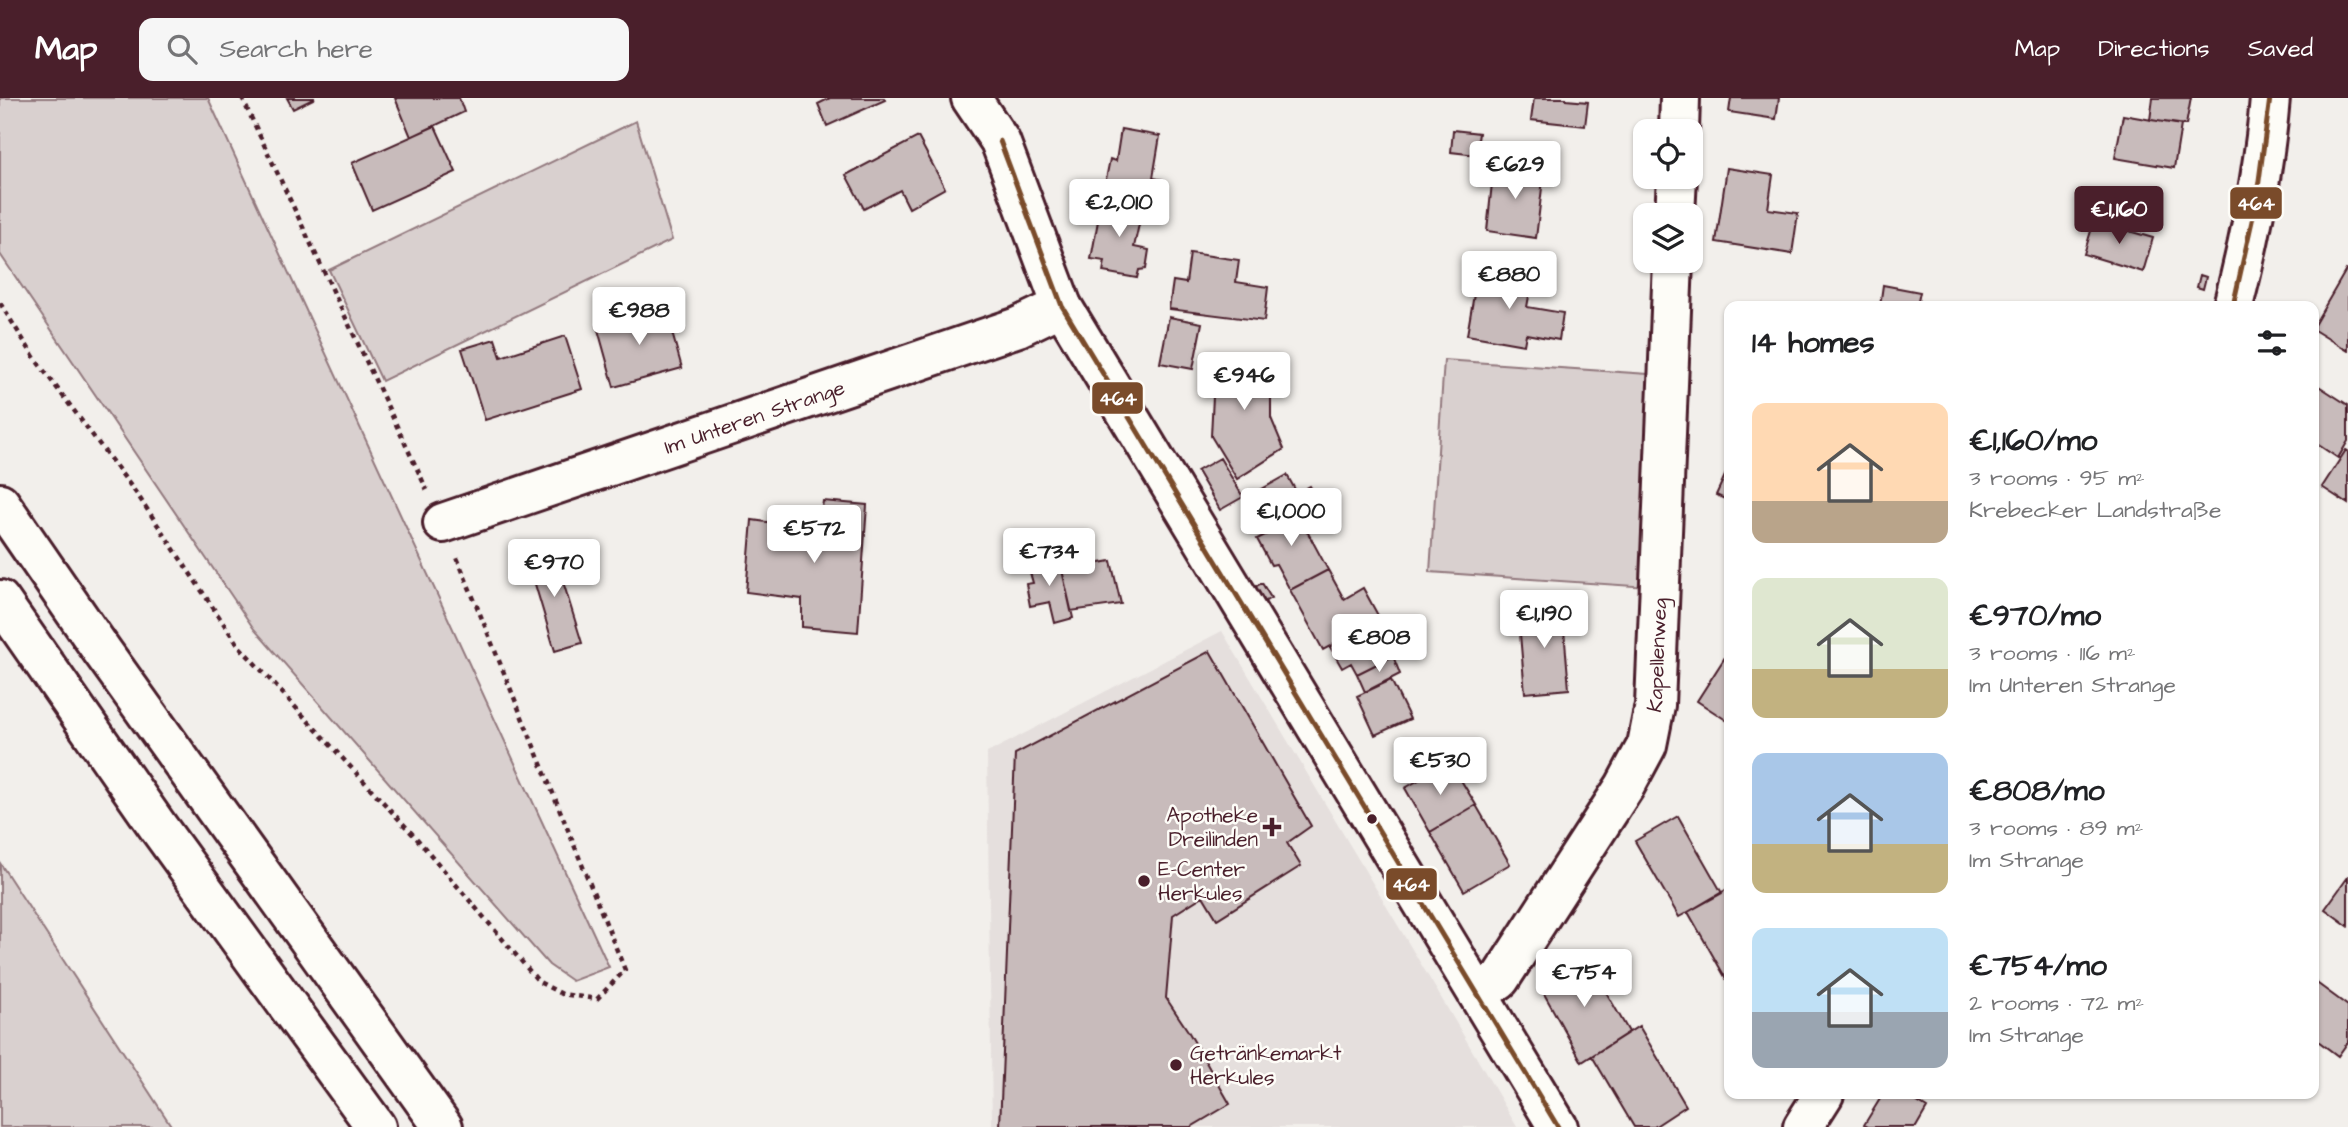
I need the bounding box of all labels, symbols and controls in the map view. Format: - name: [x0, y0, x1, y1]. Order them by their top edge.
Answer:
- search box: [139, 18, 629, 81]
- text: Map: [35, 26, 97, 72]
- icon: search: [163, 30, 201, 68]
- text: Search here: [219, 31, 373, 67]
- text: Map: [2015, 32, 2060, 66]
- text: Directions: [2098, 32, 2210, 66]
- text: Saved: [2248, 32, 2313, 66]
- map controls: [1633, 119, 1703, 273]
- button: locate: [1633, 119, 1703, 189]
- pin: €629: [1474, 141, 1556, 201]
- text: €629: [1486, 148, 1544, 180]
- pin: €2,010: [1062, 180, 1176, 239]
- text: €2,010: [1085, 186, 1153, 218]
- pin: €1,160: [2062, 186, 2176, 246]
- line badge: 464: [2229, 186, 2283, 220]
- text: 464: [2237, 191, 2275, 218]
- text: €1,160: [2090, 193, 2148, 225]
- button: layers: [1633, 203, 1703, 273]
- pin: €880: [1468, 252, 1550, 311]
- text: €880: [1478, 258, 1540, 290]
- pin: €988: [598, 288, 680, 347]
- text: €988: [608, 294, 670, 326]
- text: 14 homes: [1752, 322, 1875, 364]
- icon: filters: [2253, 324, 2291, 362]
- pin: €946: [1203, 352, 1285, 412]
- text: €946: [1213, 359, 1275, 391]
- street label: Im Unteren Strange: [660, 373, 849, 462]
- line badge: 464: [1091, 381, 1144, 415]
- text: 464: [1099, 386, 1137, 413]
- text: €1,160/mo: [1969, 420, 2097, 462]
- icon: home: [1808, 431, 1892, 515]
- text: 3 rooms · 95 m²: [1969, 462, 2145, 494]
- pin: €1,000: [1234, 489, 1348, 548]
- text: Krebecker Landstraße: [1969, 494, 2221, 526]
- text: €1,000: [1257, 495, 1325, 527]
- pin: €572: [773, 505, 855, 565]
- text: €572: [783, 512, 845, 544]
- pin: €734: [1008, 528, 1090, 588]
- text: €734: [1019, 535, 1079, 567]
- pin: €970: [513, 540, 595, 599]
- text: €970: [524, 546, 584, 578]
- pin: €1,190: [1487, 590, 1601, 650]
- text: €970/mo: [1969, 595, 2101, 637]
- text: €1,190: [1516, 597, 1572, 629]
- street label: Kapellenweg: [1640, 597, 1676, 715]
- icon: home: [1808, 606, 1892, 690]
- pin: €808: [1338, 614, 1420, 674]
- text: €808: [1348, 621, 1410, 653]
- text: 3 rooms · 116 m²: [1969, 637, 2136, 669]
- text: Im Unteren Strange: [1969, 669, 2176, 701]
- pin: €530: [1399, 738, 1481, 797]
- text: €530: [1410, 744, 1470, 776]
- text: €808/mo: [1969, 770, 2105, 812]
- icon: home: [1808, 781, 1892, 865]
- place label: Apotheke Dreilinden: [1167, 801, 1258, 854]
- unlabelled marker: [1365, 812, 1379, 826]
- text: 3 rooms · 89 m²: [1969, 812, 2143, 844]
- marker: Apotheke Dreilinden: [1264, 819, 1280, 835]
- text: Im Strange: [1969, 844, 2084, 876]
- place label: E-Center Herkules: [1158, 855, 1246, 908]
- line badge: 464: [1385, 867, 1438, 901]
- text: 464: [1392, 872, 1430, 899]
- marker: E-Center Herkules: [1136, 873, 1152, 889]
- text: €754/mo: [1969, 945, 2107, 987]
- pin: €754: [1543, 950, 1625, 1009]
- text: €754: [1552, 956, 1616, 988]
- icon: home: [1808, 956, 1892, 1040]
- text: 2 rooms · 72 m²: [1969, 987, 2144, 1019]
- text: Im Strange: [1969, 1019, 2084, 1051]
- place label: Getränkemarkt Herkules: [1190, 1039, 1342, 1092]
- marker: Getränkemarkt Herkules: [1168, 1057, 1184, 1073]

